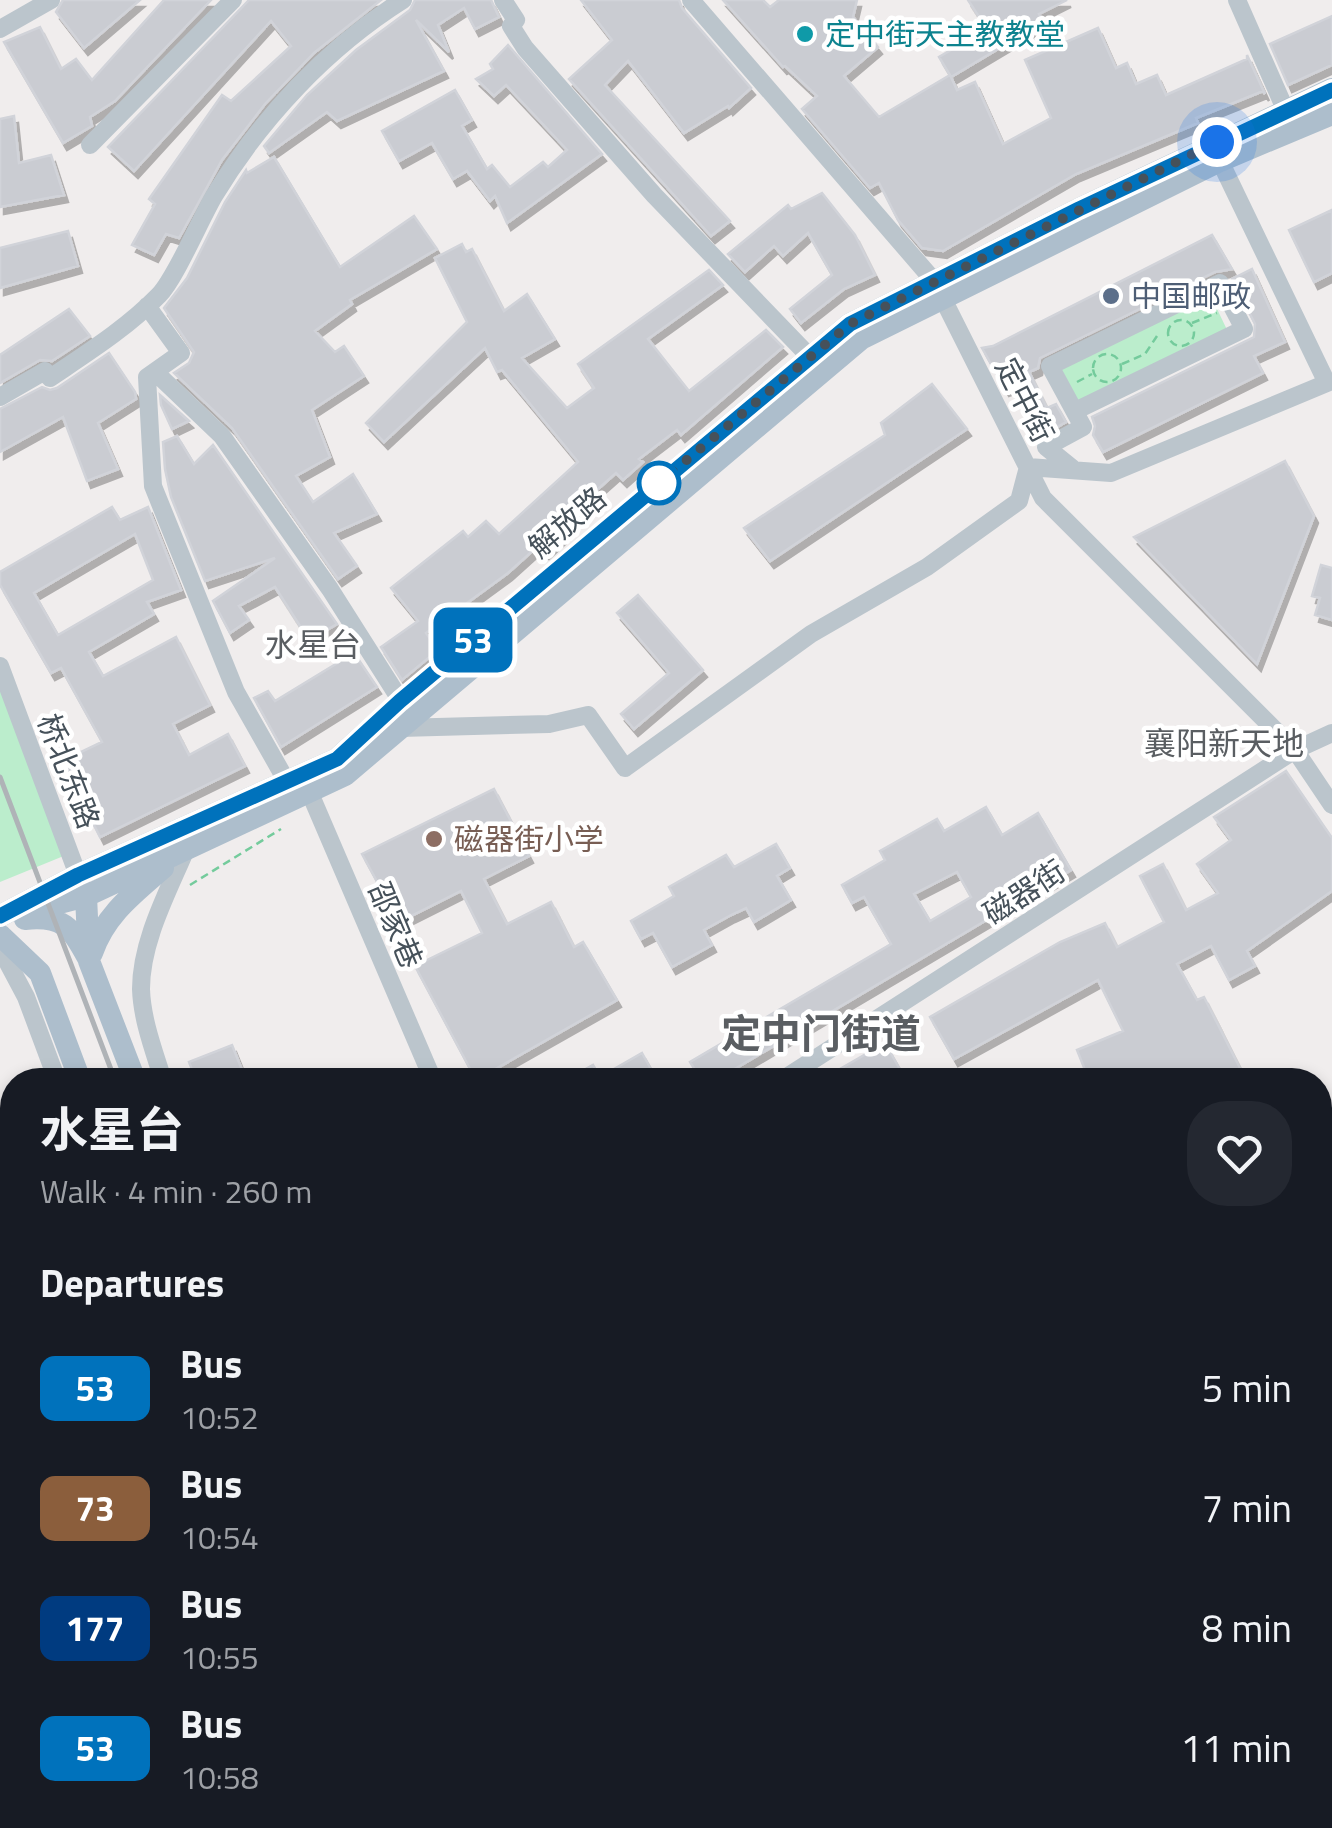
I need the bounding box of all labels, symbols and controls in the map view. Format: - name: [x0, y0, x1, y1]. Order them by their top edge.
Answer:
- place label: 定中街天主教教堂: [825, 11, 1065, 57]
- marker: 定中街天主教教堂: [794, 23, 816, 45]
- your location: [1192, 117, 1242, 167]
- place label: 中国邮政: [1131, 273, 1251, 319]
- marker: 中国邮政: [1100, 285, 1122, 307]
- street label: 定中街: [984, 349, 1066, 451]
- unlabelled marker: [638, 462, 680, 504]
- street label: 解放路: [518, 475, 616, 569]
- line badge: 53: [428, 608, 518, 672]
- text: 53: [453, 613, 493, 667]
- district label: 水星台: [265, 620, 361, 668]
- street label: 桥北东路: [26, 707, 112, 835]
- district label: 襄阳新天地: [1144, 719, 1304, 767]
- place label: 磁器街小学: [454, 816, 604, 862]
- marker: 磁器街小学: [423, 828, 445, 850]
- street label: 磁器街: [974, 848, 1074, 936]
- street label: 邵家巷: [357, 875, 435, 975]
- district label: 定中门街道: [721, 1003, 921, 1064]
- text: 水星台: [40, 1093, 184, 1166]
- button: heart: [1187, 1101, 1292, 1206]
- text: Walk · 4 min · 260 m: [40, 1167, 312, 1215]
- text: Departures: [40, 1254, 224, 1312]
- text: Bus: [180, 1335, 242, 1393]
- text: 5 min: [1202, 1359, 1292, 1417]
- text: 53: [75, 1361, 115, 1415]
- text: 10:52: [180, 1393, 259, 1441]
- text: Bus: [180, 1455, 242, 1513]
- text: 7 min: [1202, 1479, 1292, 1537]
- text: 73: [75, 1481, 115, 1535]
- text: 10:54: [180, 1513, 259, 1561]
- text: Bus: [180, 1575, 242, 1633]
- text: 8 min: [1202, 1599, 1292, 1657]
- text: 177: [66, 1601, 124, 1655]
- text: 10:55: [180, 1633, 259, 1681]
- text: Bus: [180, 1695, 242, 1753]
- text: 11 min: [1181, 1719, 1292, 1777]
- text: 53: [75, 1721, 115, 1775]
- text: 10:58: [180, 1753, 259, 1801]

